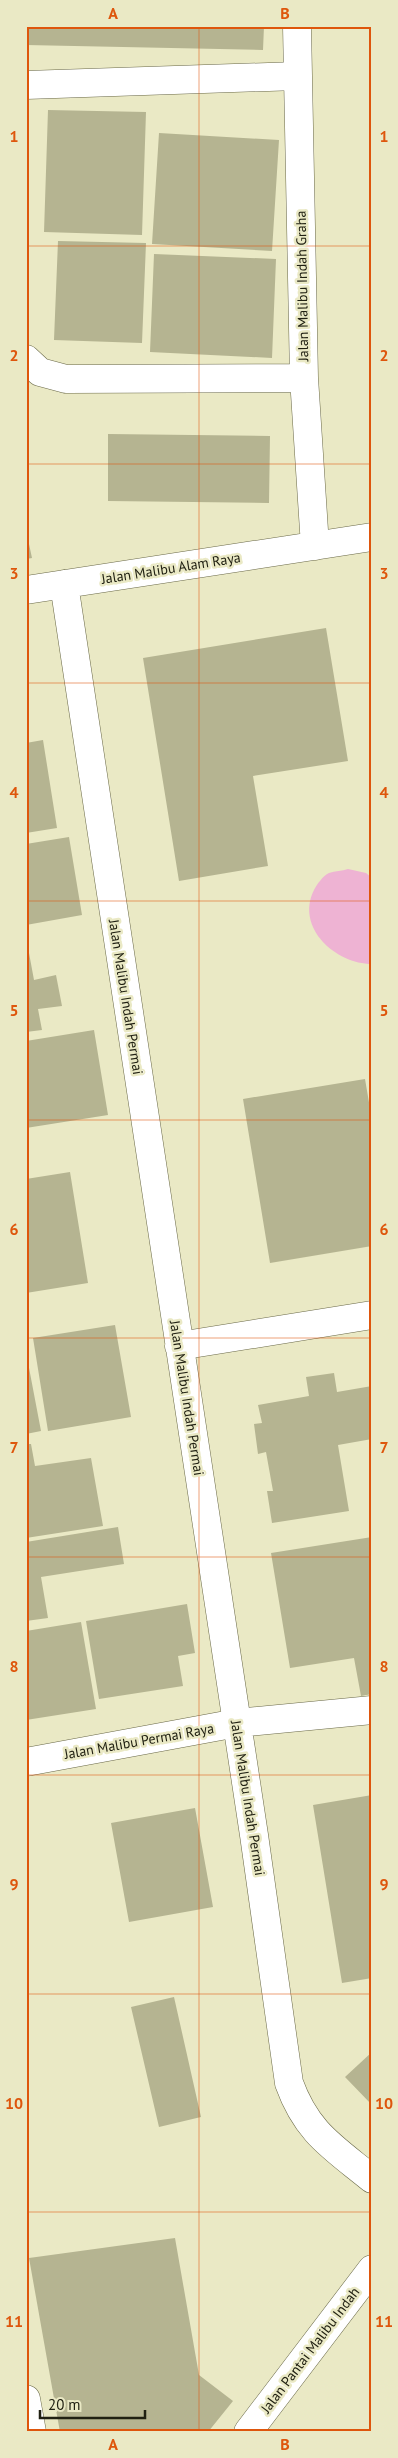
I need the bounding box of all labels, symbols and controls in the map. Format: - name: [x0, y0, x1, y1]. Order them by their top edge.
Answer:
- text: A: [108, 3, 118, 23]
- text: B: [280, 3, 290, 23]
- text: 1: [9, 126, 19, 146]
- text: 1: [379, 126, 389, 146]
- street label: Jalan Malibu Indah Graha: [292, 210, 312, 362]
- text: 2: [9, 345, 19, 365]
- text: 2: [379, 345, 389, 365]
- street label: Jalan Malibu Alam Raya: [99, 548, 242, 588]
- text: 3: [9, 563, 19, 583]
- text: 3: [379, 563, 389, 583]
- text: 4: [9, 782, 19, 802]
- text: 4: [379, 782, 389, 802]
- street label: Jalan Malibu Indah Permai: [105, 917, 147, 1076]
- text: 5: [9, 1000, 19, 1020]
- text: 5: [379, 1000, 389, 1020]
- text: 6: [9, 1219, 19, 1239]
- text: 6: [379, 1219, 389, 1239]
- street label: Jalan Malibu Indah Permai: [166, 1318, 208, 1477]
- text: 7: [9, 1437, 19, 1457]
- text: 7: [379, 1437, 389, 1457]
- text: 8: [9, 1656, 19, 1676]
- text: 8: [379, 1656, 389, 1676]
- street label: Jalan Malibu Indah Permai: [227, 1718, 269, 1877]
- street label: Jalan Malibu Permai Raya: [62, 1719, 215, 1763]
- text: 9: [9, 1874, 19, 1894]
- text: 9: [379, 1874, 389, 1894]
- text: 10: [5, 2093, 23, 2113]
- text: 10: [375, 2093, 393, 2113]
- street label: Jalan Pantai Malibu Indah: [256, 2283, 363, 2417]
- text: 11: [5, 2311, 23, 2331]
- text: 11: [375, 2311, 393, 2331]
- scale bar: [40, 2388, 145, 2420]
- text: 20 m: [48, 2395, 81, 2414]
- text: A: [108, 2434, 118, 2454]
- text: B: [280, 2434, 290, 2454]

